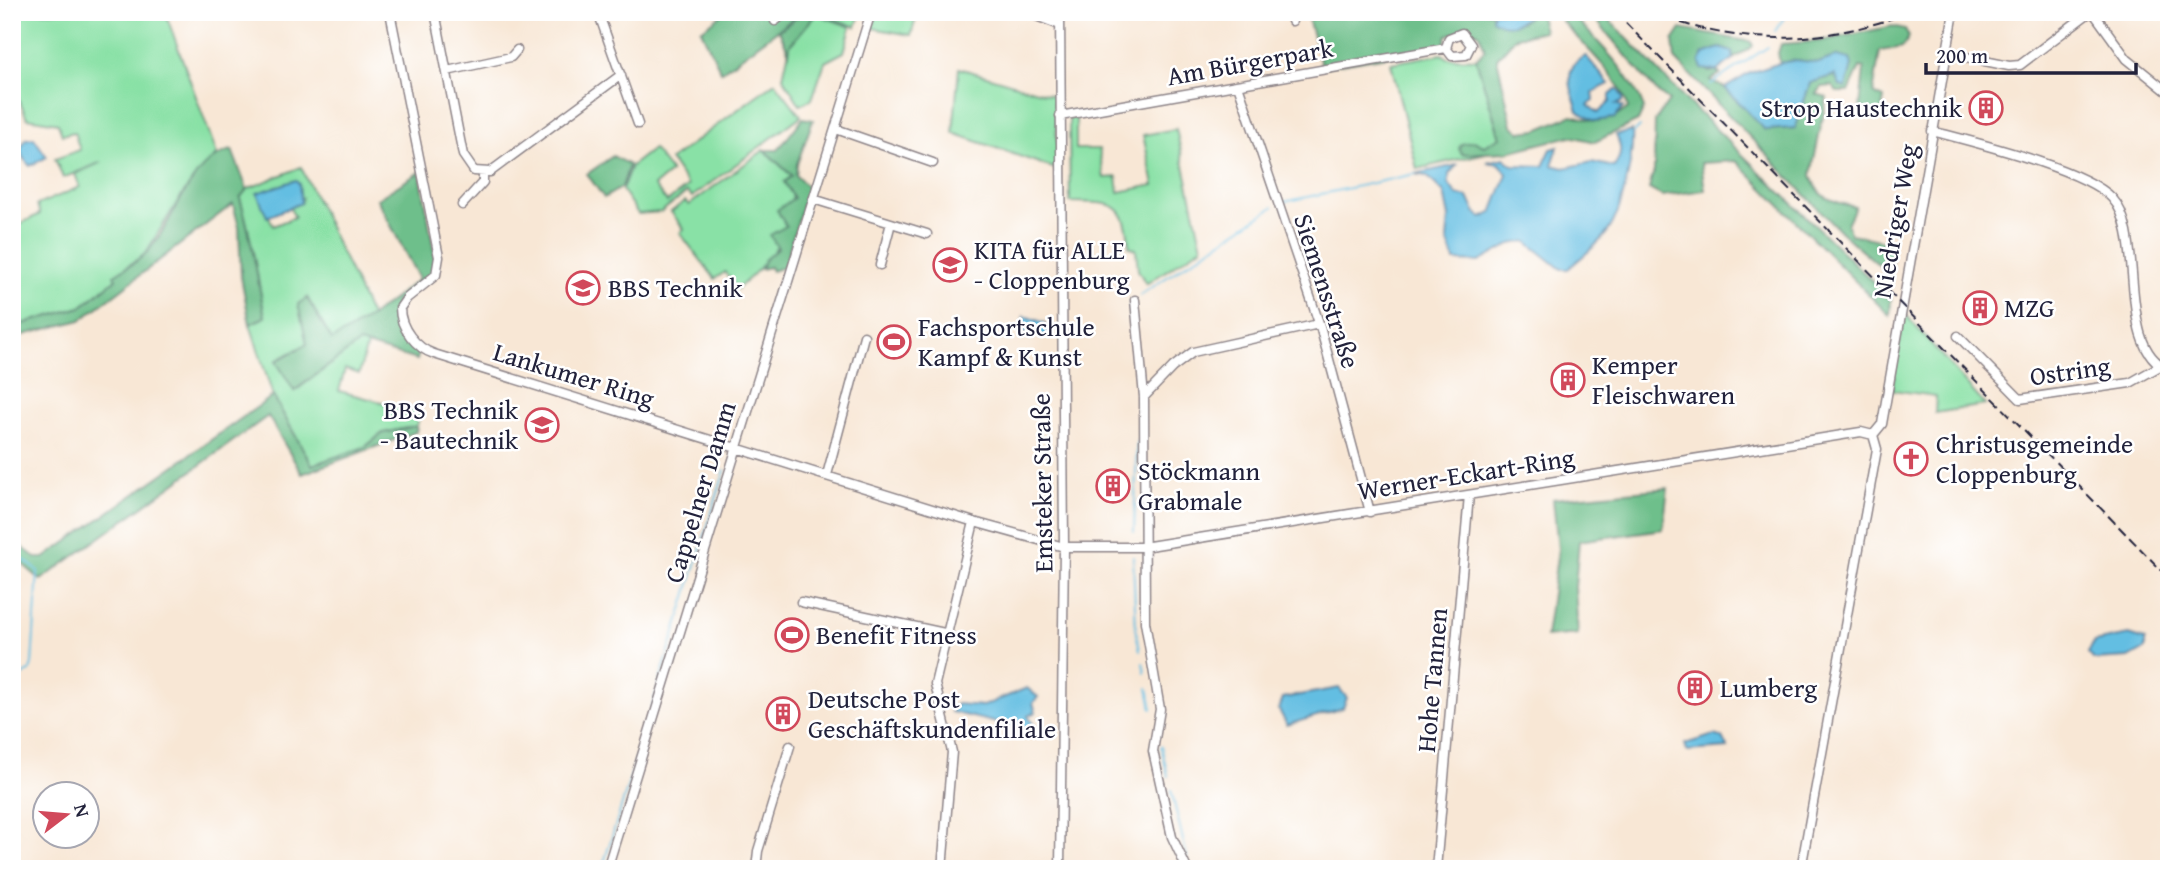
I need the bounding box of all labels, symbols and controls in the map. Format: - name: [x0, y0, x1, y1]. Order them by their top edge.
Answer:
- street label: Am Bürgerpark: [1164, 28, 1337, 95]
- scale bar: [1926, 32, 2136, 76]
- text: 200 m: [1936, 40, 1988, 71]
- place label: Strop Haustechnik: [1761, 88, 1963, 127]
- building icon: Strop Haustechnik: [1967, 89, 2005, 127]
- street label: Niedriger Weg: [1862, 141, 1927, 301]
- street label: Siemensstraße: [1284, 209, 1371, 373]
- place label: KITA für ALLE - Cloppenburg: [974, 230, 1129, 299]
- school or university icon: KITA für ALLE - Cloppenburg: [931, 246, 969, 284]
- place label: BBS Technik: [608, 268, 743, 307]
- school or university icon: BBS Technik: [564, 269, 602, 307]
- place label: MZG: [2004, 288, 2054, 327]
- building icon: MZG: [1961, 289, 1999, 327]
- place label: Fachsportschule Kampf & Kunst: [918, 307, 1095, 376]
- sports icon: Fachsportschule Kampf & Kunst: [875, 323, 913, 361]
- street label: Lankumer Ring: [489, 332, 660, 418]
- place label: Kemper Fleischwaren: [1592, 345, 1735, 414]
- street label: Ostring: [2027, 346, 2113, 395]
- building icon: Kemper Fleischwaren: [1549, 361, 1587, 399]
- place label: BBS Technik - Bautechnik: [380, 390, 519, 459]
- street label: Emsteker Straße: [1020, 393, 1063, 573]
- street label: Cappelner Damm: [653, 396, 746, 587]
- school or university icon: BBS Technik - Bautechnik: [523, 406, 561, 444]
- place label: Christusgemeinde Cloppenburg: [1936, 424, 2133, 493]
- street label: Werner-Eckart-Ring: [1355, 437, 1577, 510]
- church icon: Christusgemeinde Cloppenburg: [1892, 440, 1930, 478]
- place label: Stöckmann Grabmale: [1138, 451, 1261, 520]
- building icon: Stöckmann Grabmale: [1094, 467, 1132, 505]
- street label: Hohe Tannen: [1406, 606, 1457, 754]
- place label: Benefit Fitness: [816, 615, 977, 654]
- sports icon: Benefit Fitness: [773, 616, 811, 654]
- place label: Lumberg: [1720, 668, 1817, 707]
- building icon: Lumberg: [1676, 669, 1714, 707]
- place label: Deutsche Post Geschäftskundenfiliale: [808, 679, 1056, 748]
- building icon: Deutsche Post Geschäftskundenfiliale: [764, 695, 802, 733]
- north arrow: [32, 780, 102, 850]
- text: N: [67, 800, 98, 821]

